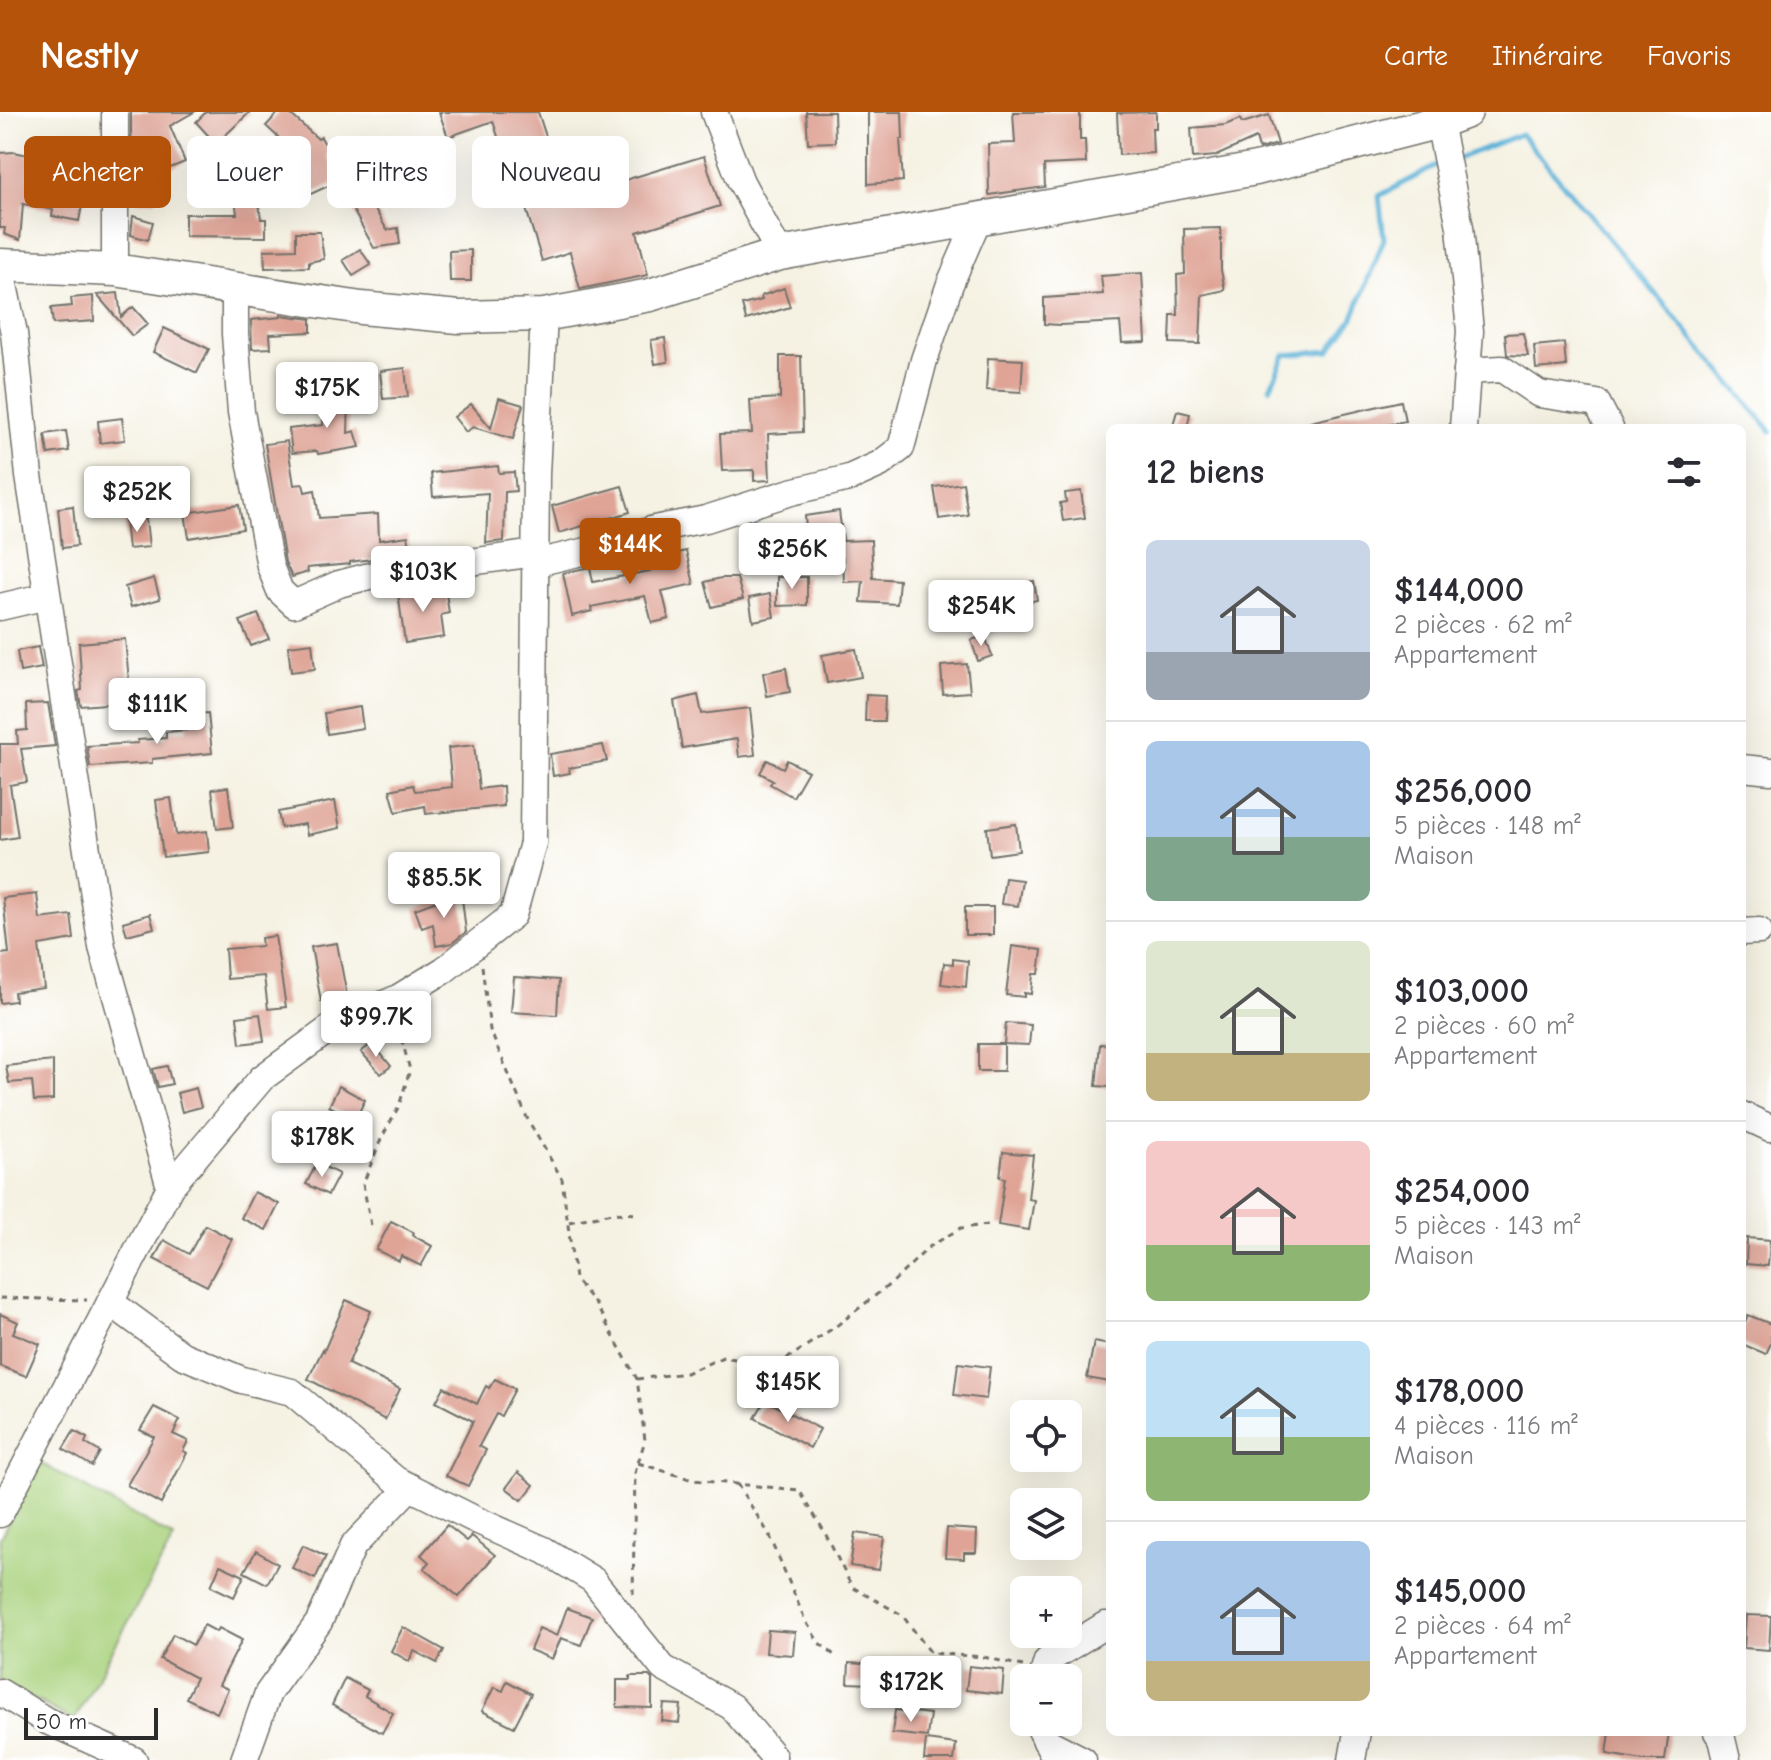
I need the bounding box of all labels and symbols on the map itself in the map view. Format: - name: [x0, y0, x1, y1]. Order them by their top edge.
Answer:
- pin: $175K: [271, 362, 383, 430]
- pin: $252K: [81, 466, 193, 534]
- pin: $144K: [574, 518, 686, 586]
- pin: $256K: [736, 523, 848, 591]
- pin: $103K: [367, 546, 479, 614]
- pin: $254K: [925, 580, 1037, 648]
- pin: $111K: [101, 678, 213, 746]
- pin: $85.5K: [379, 852, 509, 920]
- pin: $99.7K: [311, 991, 441, 1059]
- pin: $178K: [266, 1111, 378, 1179]
- pin: $145K: [732, 1356, 844, 1424]
- pin: $172K: [855, 1656, 967, 1724]
- scale bar: [24, 1704, 158, 1740]

